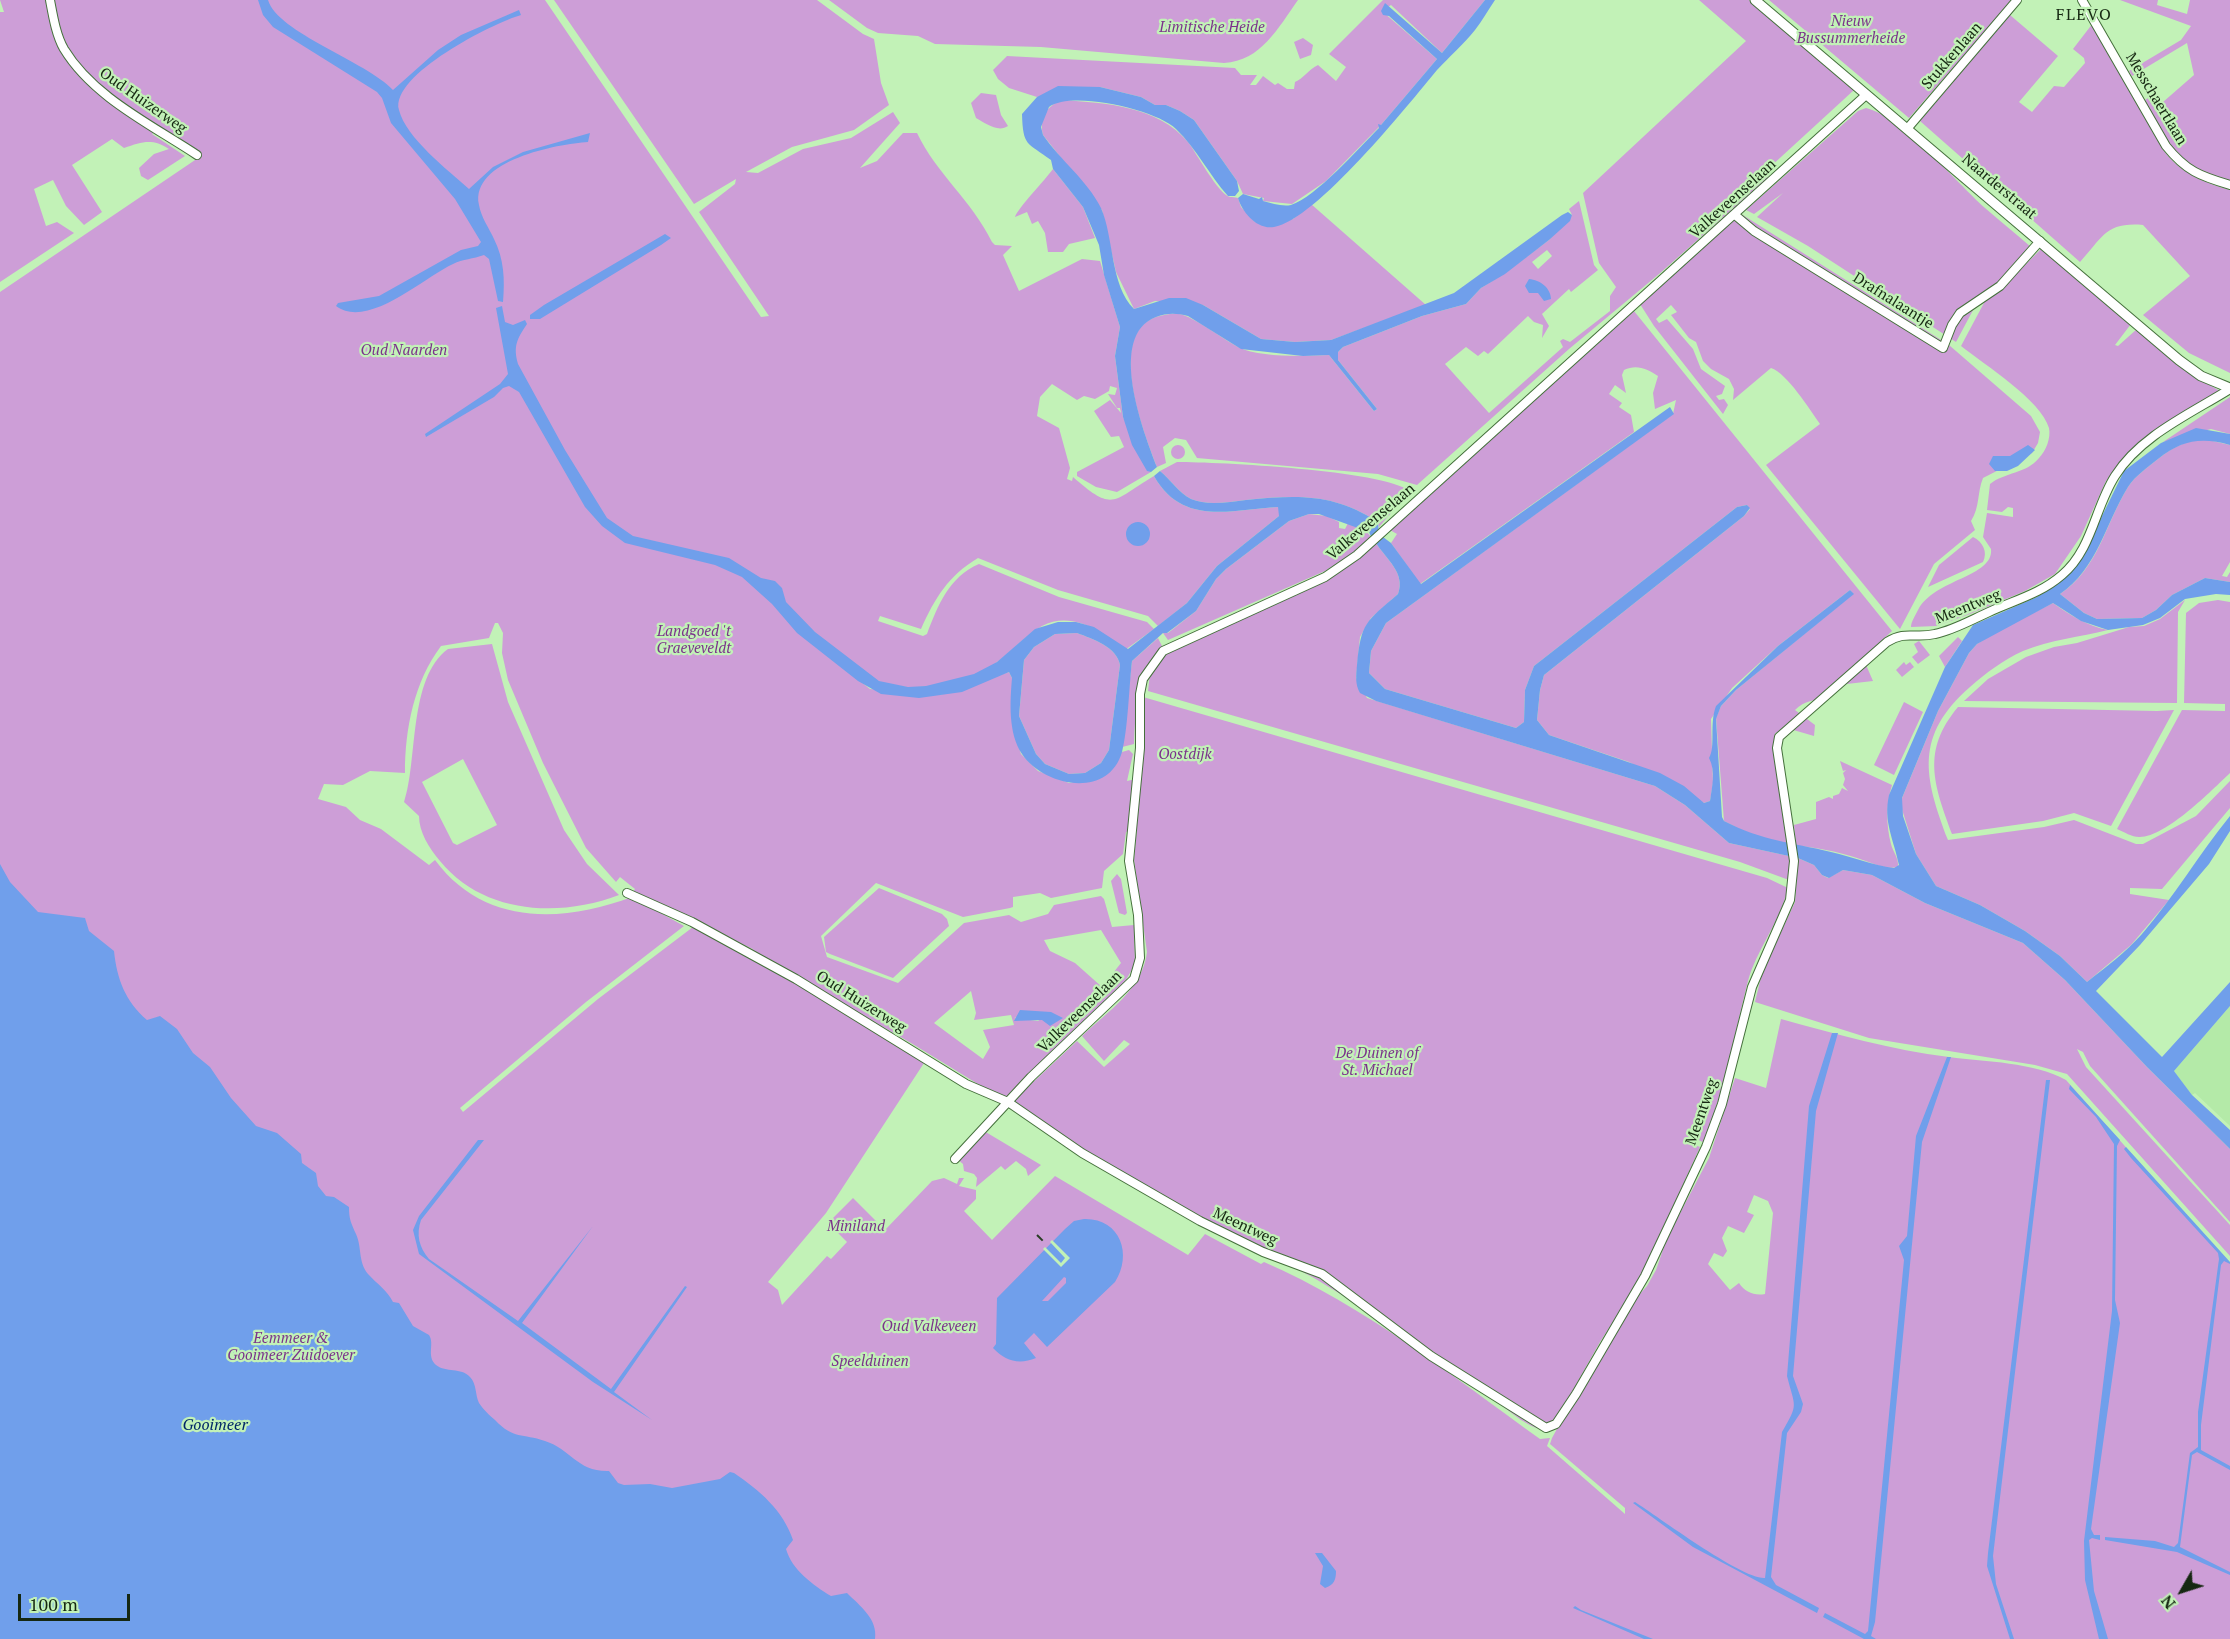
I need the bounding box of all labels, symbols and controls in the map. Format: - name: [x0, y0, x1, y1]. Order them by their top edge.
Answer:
- district label: FLEVO: [2056, 5, 2112, 25]
- park label: Nieuw Bussummerheide: [1797, 13, 1905, 48]
- park label: Limitische Heide: [1159, 19, 1265, 37]
- street label: Stukkenlaan: [1918, 19, 1986, 93]
- street label: Messchaertlaan: [2121, 50, 2191, 148]
- street label: Oud Huizerweg: [96, 64, 190, 138]
- street label: Naarderstraat: [1958, 151, 2040, 223]
- street label: Valkeveenselaan: [1686, 156, 1780, 242]
- street label: Drafnalaantje: [1849, 269, 1937, 333]
- park label: Oud Naarden: [361, 342, 447, 360]
- street label: Valkeveenselaan: [1323, 480, 1419, 564]
- street label: Meentweg: [1933, 586, 2003, 628]
- park label: Landgoed 't Graeveveldt: [657, 623, 731, 658]
- park label: Oostdijk: [1158, 746, 1212, 764]
- street label: Oud Huizerweg: [813, 967, 909, 1037]
- street label: Valkeveenselaan: [1034, 967, 1126, 1057]
- park label: De Duinen of St. Michael: [1335, 1045, 1419, 1080]
- street label: Meentweg: [1682, 1077, 1722, 1147]
- street label: Meentweg: [1210, 1204, 1280, 1250]
- park label: Miniland: [827, 1218, 885, 1236]
- park label: Oud Valkeveen: [882, 1318, 976, 1336]
- park label: Eemmeer & Gooimeer Zuidoever: [227, 1330, 355, 1365]
- park label: Speelduinen: [831, 1353, 909, 1371]
- water label: Gooimeer: [182, 1415, 248, 1435]
- north arrow: [2152, 1561, 2212, 1621]
- scale bar: [21, 1582, 134, 1620]
- text: N: [2156, 1591, 2180, 1614]
- text: 100 m: [29, 1592, 78, 1616]

